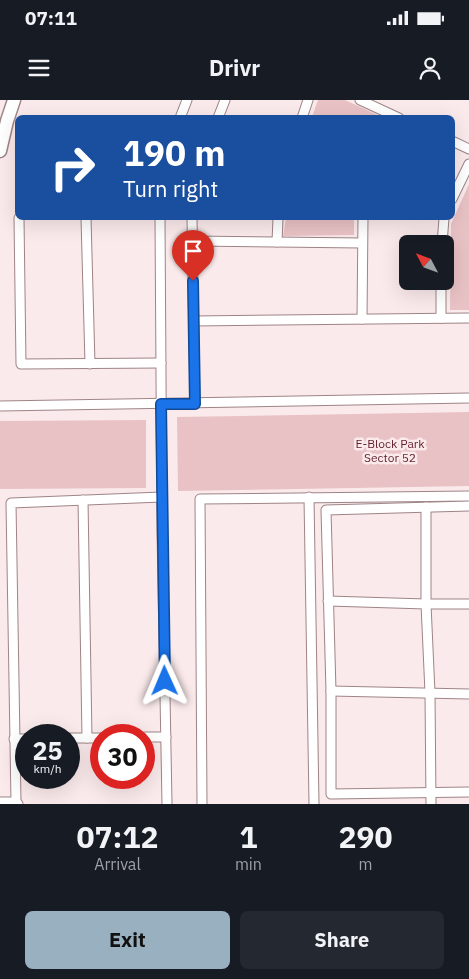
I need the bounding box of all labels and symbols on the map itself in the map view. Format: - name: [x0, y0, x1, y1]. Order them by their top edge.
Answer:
- pin: [172, 230, 214, 281]
- north arrow: [399, 235, 454, 290]
- park label: E-Block Park Sector 52: [355, 436, 425, 465]
- position arrow: [138, 654, 190, 706]
- speed limit sign: 30: [90, 724, 155, 789]

